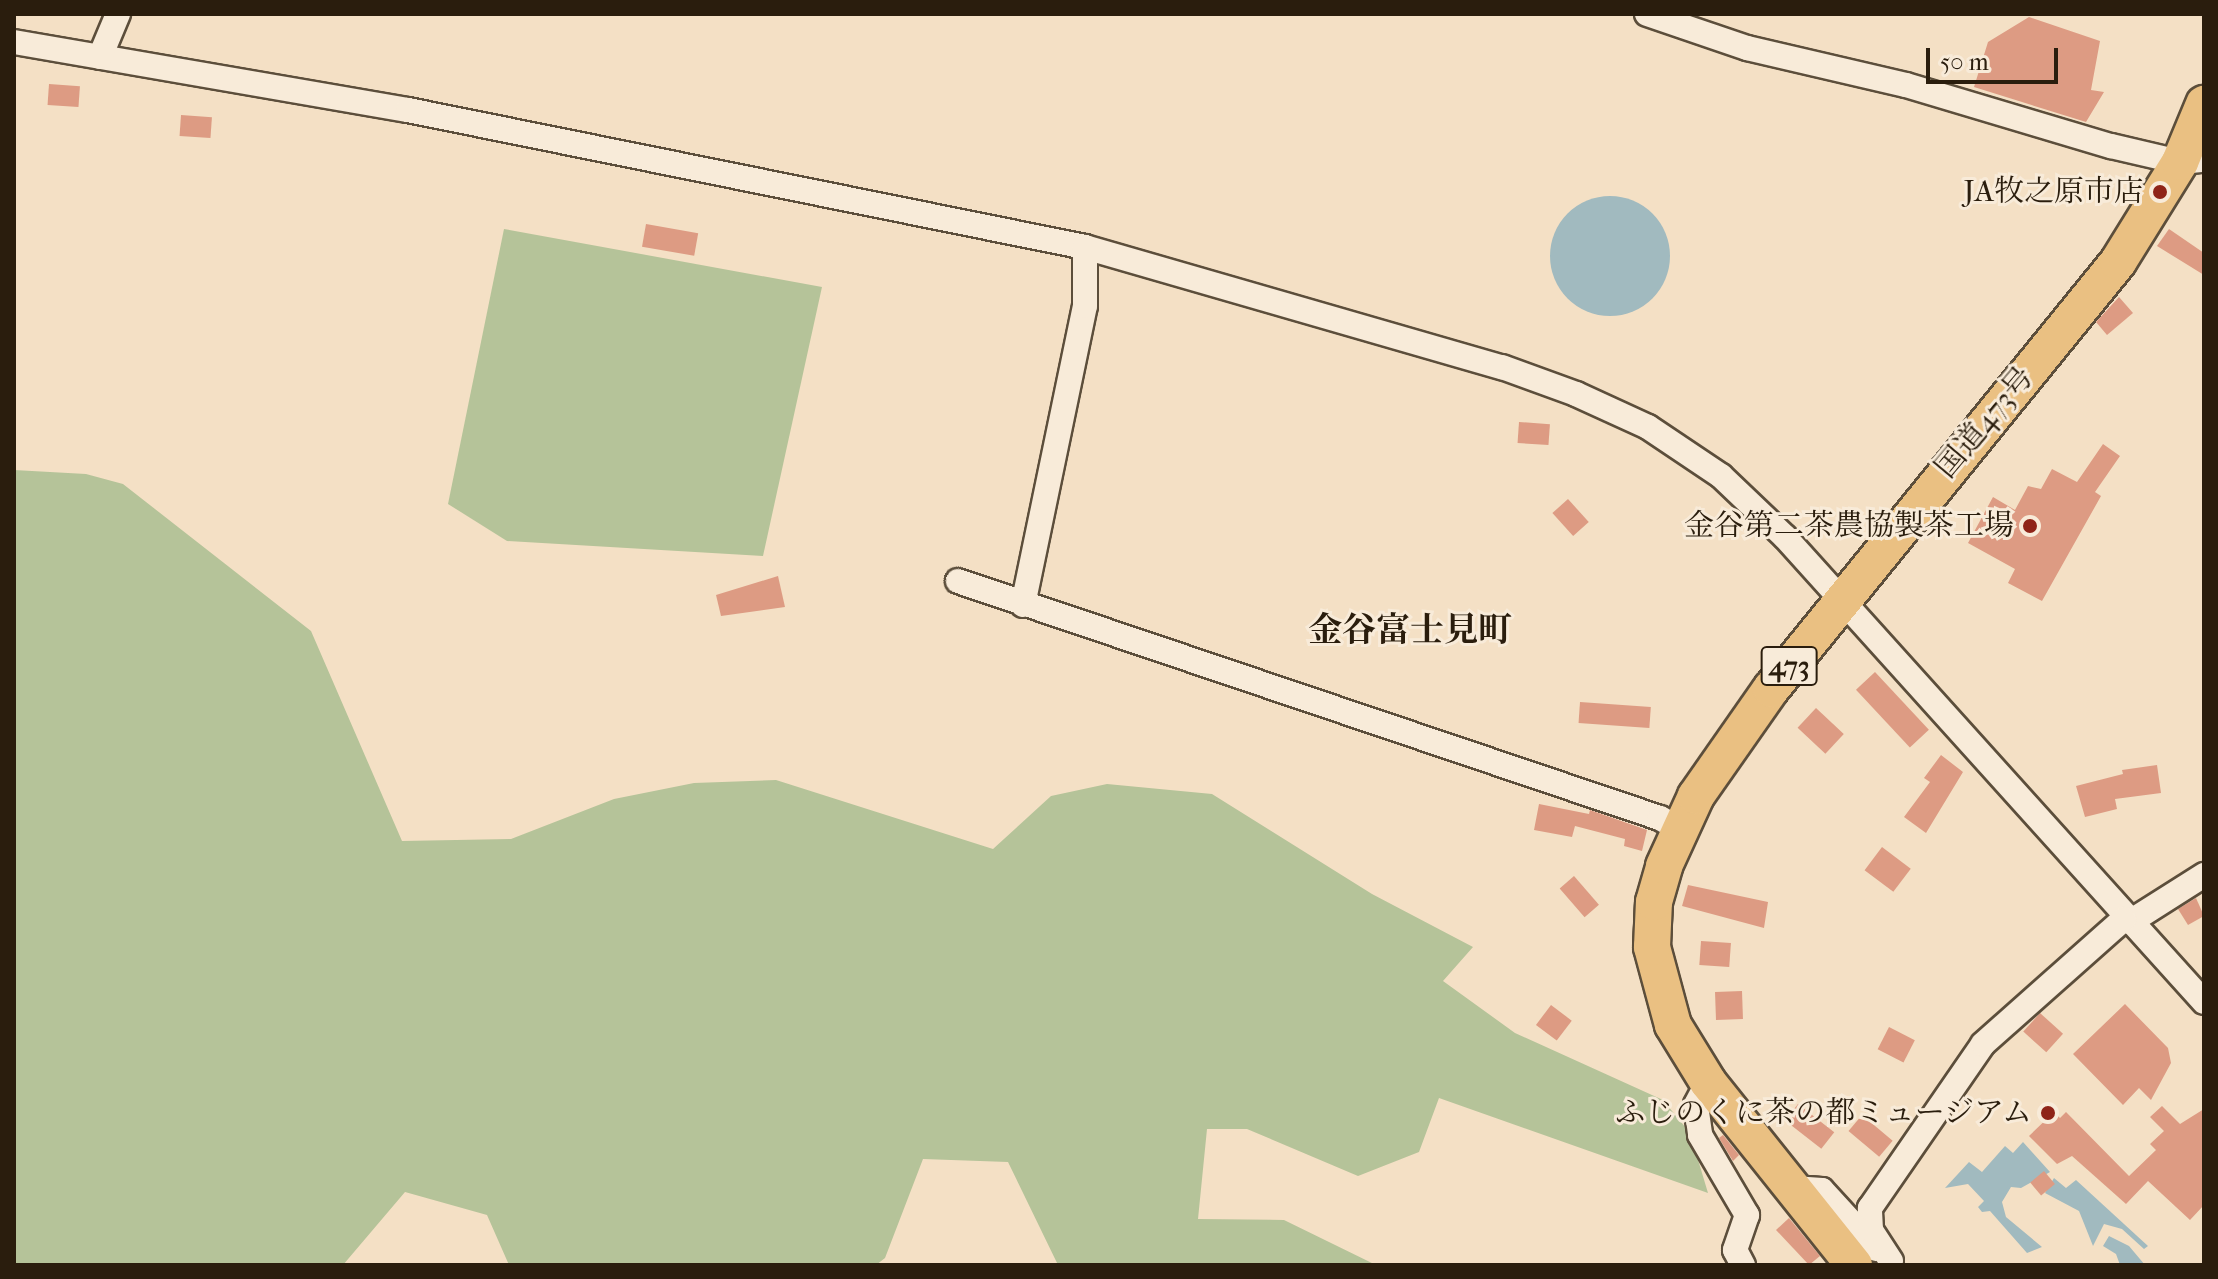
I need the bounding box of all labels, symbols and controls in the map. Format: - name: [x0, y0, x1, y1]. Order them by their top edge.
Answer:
- scale bar: [1930, 32, 2062, 82]
- text: 50 m: [1940, 48, 1989, 76]
- place label: JA牧之原市店: [1964, 174, 2144, 210]
- marker: JA牧之原市店: [2151, 183, 2169, 201]
- street label: 国道473号: [1928, 360, 2042, 486]
- place label: 金谷第二茶農協製茶工場: [1684, 508, 2014, 544]
- marker: 金谷第二茶農協製茶工場: [2021, 517, 2039, 535]
- district label: 金谷富士見町: [1308, 611, 1512, 651]
- road number: 473: [1759, 642, 1819, 690]
- place label: ふじのくに茶の都ミュージアム: [1612, 1095, 2032, 1131]
- marker: ふじのくに茶の都ミュージアム: [2039, 1104, 2057, 1122]

